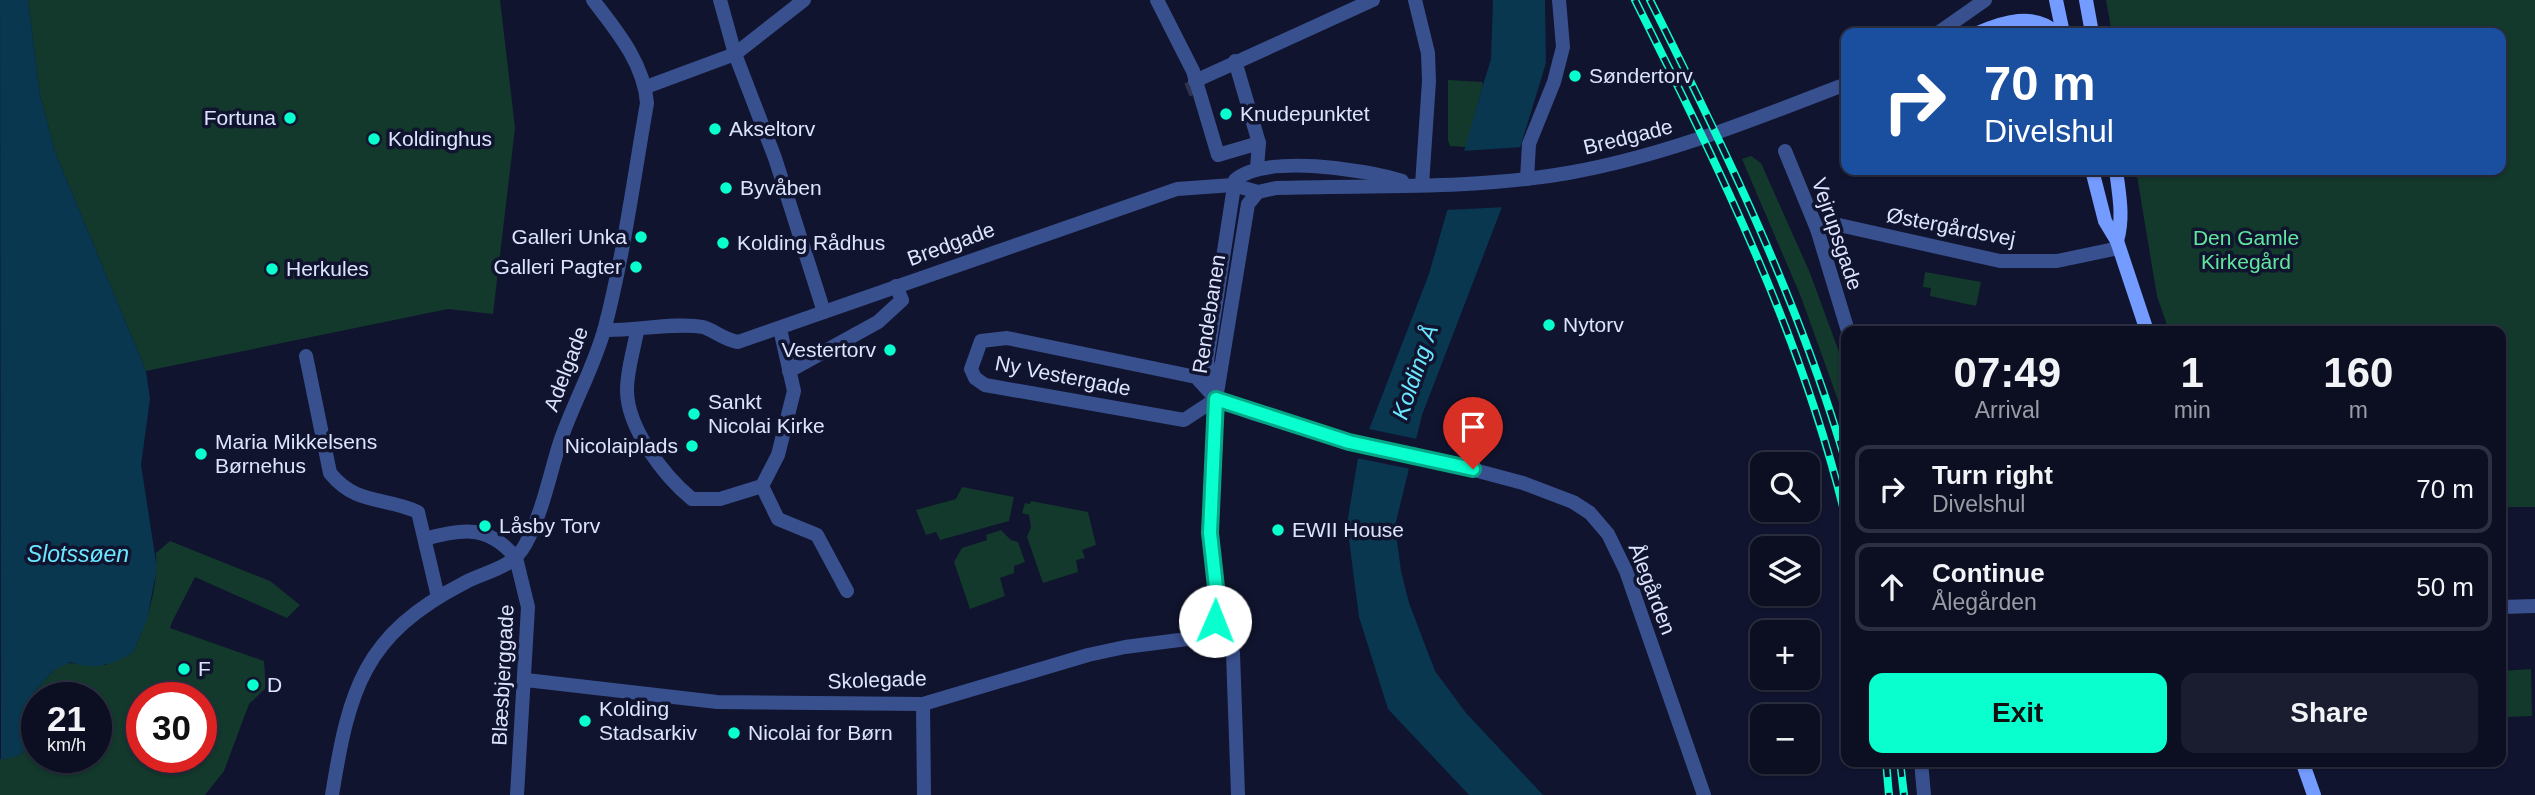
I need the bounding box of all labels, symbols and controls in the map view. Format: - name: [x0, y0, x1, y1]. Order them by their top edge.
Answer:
- icon: right: [1869, 56, 1960, 147]
- text: 70 m: [1984, 56, 2096, 110]
- place label: Søndertorv: [1589, 64, 1693, 87]
- marker: Søndertorv: [1567, 68, 1583, 84]
- place label: Knudepunktet: [1240, 102, 1370, 125]
- place label: Fortuna: [204, 106, 276, 129]
- marker: Knudepunktet: [1218, 106, 1234, 122]
- marker: Fortuna: [282, 110, 298, 126]
- text: Divelshul: [1984, 113, 2114, 149]
- street label: Bredgade: [1581, 114, 1675, 159]
- place label: Akseltorv: [729, 117, 816, 140]
- marker: Akseltorv: [707, 121, 723, 137]
- place label: Koldinghus: [388, 127, 492, 150]
- marker: Koldinghus: [366, 131, 382, 147]
- street label: Vejrupsgade: [1808, 175, 1867, 293]
- place label: Byvåben: [740, 176, 822, 199]
- marker: Byvåben: [718, 180, 734, 196]
- street label: Østergårdsvej: [1885, 203, 2017, 250]
- street label: Bredgade: [904, 217, 998, 270]
- place label: Galleri Unka: [511, 225, 627, 248]
- park label: Den Gamle Kirkegård: [2193, 226, 2299, 273]
- marker: Galleri Unka: [633, 229, 649, 245]
- place label: Kolding Rådhus: [737, 231, 885, 254]
- marker: Kolding Rådhus: [715, 235, 731, 251]
- street label: Rendebanen: [1188, 253, 1229, 375]
- place label: Galleri Pagter: [494, 255, 622, 278]
- place label: Herkules: [286, 257, 369, 280]
- marker: Galleri Pagter: [628, 259, 644, 275]
- marker: Herkules: [264, 261, 280, 277]
- place label: Nytorv: [1563, 313, 1624, 336]
- marker: Nytorv: [1541, 317, 1557, 333]
- water label: Kolding Å: [1386, 321, 1443, 423]
- street label: Adelgade: [539, 323, 592, 414]
- place label: Vestertorv: [781, 338, 876, 361]
- marker: Vestertorv: [882, 342, 898, 358]
- text: 07:49: [1954, 349, 2061, 396]
- text: 1: [2180, 349, 2204, 396]
- text: 160: [2323, 349, 2393, 396]
- street label: Ny Vestergade: [993, 351, 1133, 400]
- place label: Sankt Nicolai Kirke: [708, 390, 825, 437]
- pin: [1443, 397, 1503, 469]
- text: Arrival: [1975, 397, 2040, 423]
- text: min: [2174, 397, 2211, 423]
- text: m: [2349, 397, 2368, 423]
- marker: Sankt Nicolai Kirke: [686, 406, 702, 422]
- icon: arrive: [1454, 408, 1492, 446]
- place label: Maria Mikkelsens Børnehus: [215, 430, 377, 477]
- place label: Nicolaiplads: [565, 434, 678, 457]
- marker: Nicolaiplads: [684, 438, 700, 454]
- marker: Maria Mikkelsens Børnehus: [193, 446, 209, 462]
- map controls: [1750, 452, 1820, 774]
- button: search: [1750, 452, 1820, 522]
- text: Turn right: [1932, 460, 2053, 490]
- icon: right: [1873, 470, 1911, 508]
- text: 70 m: [2416, 474, 2474, 504]
- text: Divelshul: [1932, 491, 2025, 517]
- place label: Låsby Torv: [499, 514, 601, 537]
- marker: Låsby Torv: [477, 518, 493, 534]
- place label: EWII House: [1292, 518, 1404, 541]
- marker: EWII House: [1270, 522, 1286, 538]
- button: layers: [1750, 536, 1820, 606]
- street label: Ålegården: [1625, 540, 1680, 638]
- water label: Slotssøen: [27, 541, 129, 567]
- text: Continue: [1932, 558, 2045, 588]
- icon: ahead: [1873, 568, 1911, 606]
- text: 50 m: [2416, 572, 2474, 602]
- position arrow: [1178, 584, 1252, 658]
- text: Ålegården: [1932, 589, 2037, 615]
- street label: Blæsbjerggade: [487, 604, 518, 746]
- button: +: [1750, 620, 1820, 690]
- place label: F: [198, 657, 211, 680]
- marker: F: [176, 661, 192, 677]
- street label: Skolegade: [827, 666, 927, 693]
- place label: D: [267, 673, 282, 696]
- button: Exit: [1869, 673, 2167, 753]
- button: Share: [2181, 673, 2478, 753]
- marker: D: [245, 677, 261, 693]
- speed limit sign: 30: [126, 682, 217, 773]
- place label: Kolding Stadsarkiv: [599, 697, 698, 744]
- text: 21: [47, 699, 86, 738]
- button: −: [1750, 704, 1820, 774]
- marker: Kolding Stadsarkiv: [577, 713, 593, 729]
- place label: Nicolai for Børn: [748, 721, 893, 744]
- marker: Nicolai for Børn: [726, 725, 742, 741]
- text: km/h: [47, 735, 86, 755]

